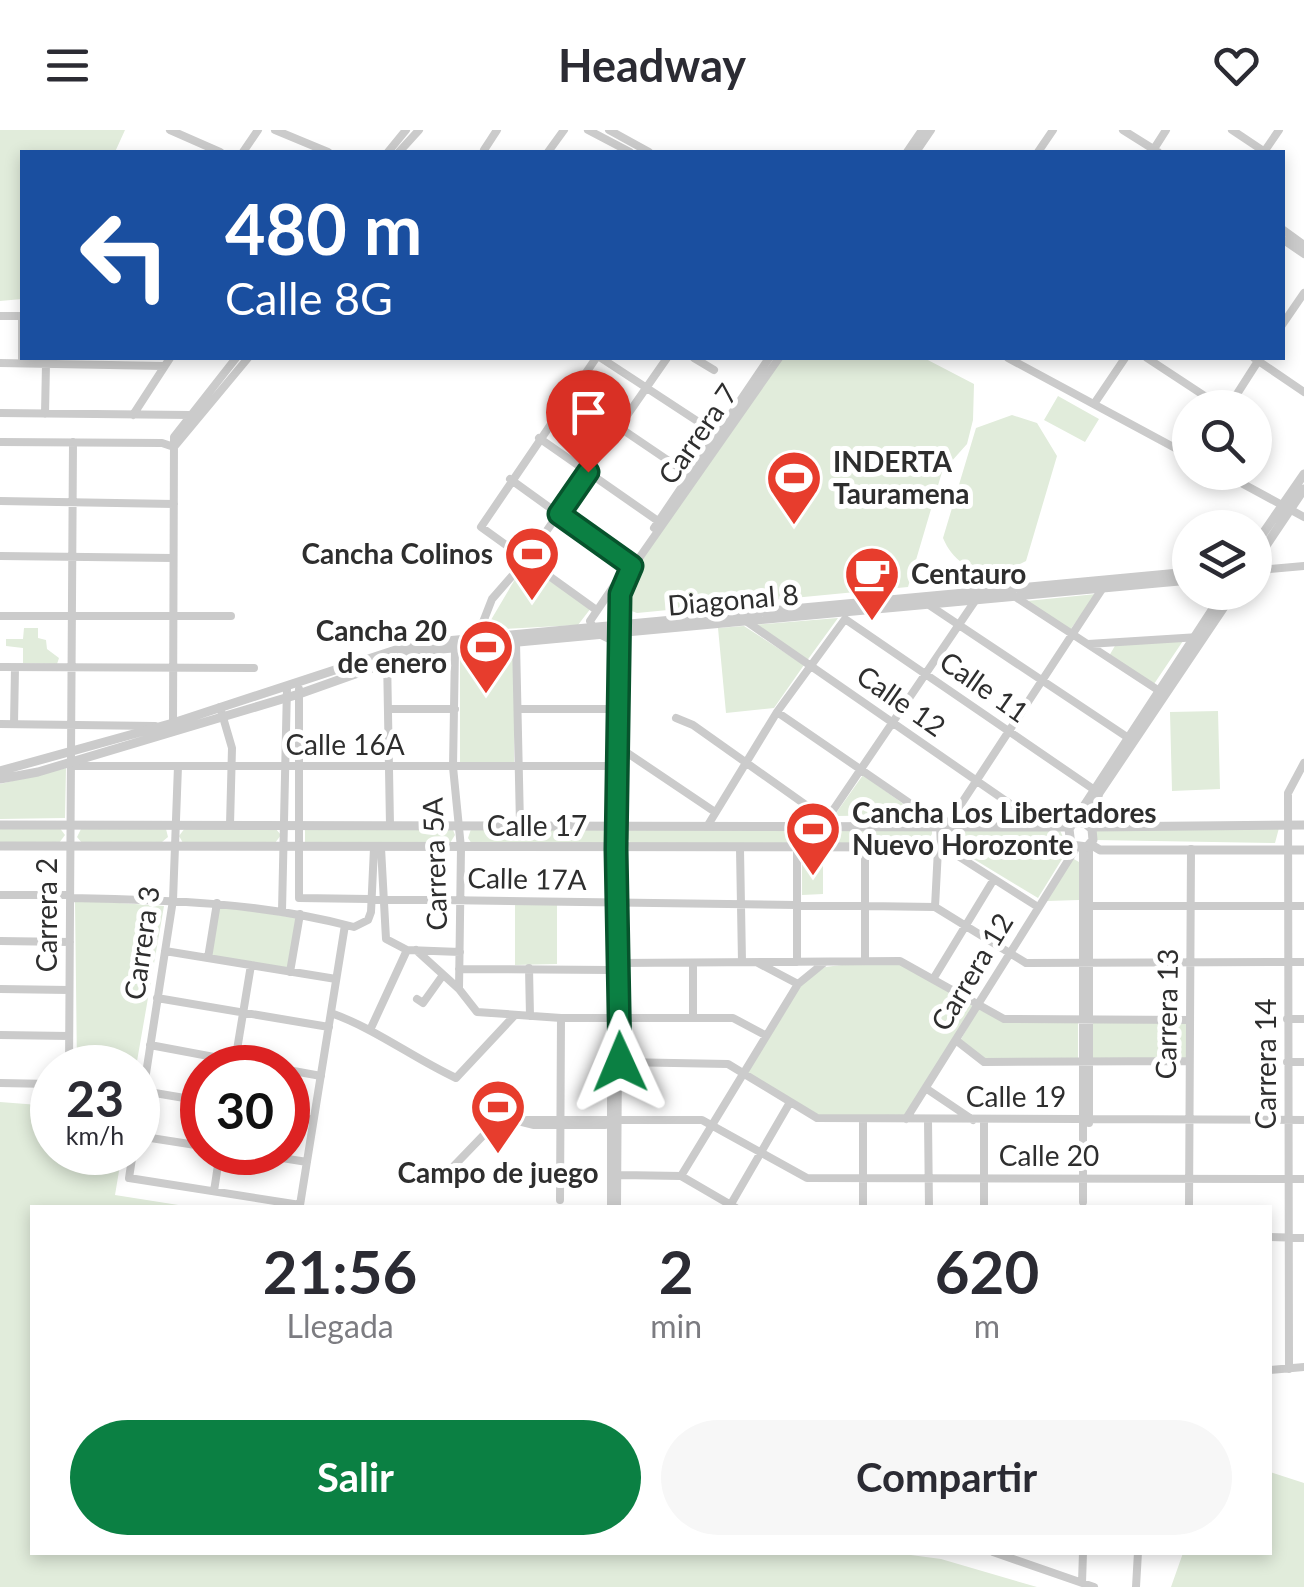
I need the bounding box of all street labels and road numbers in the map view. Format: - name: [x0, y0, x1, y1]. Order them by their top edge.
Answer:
- street label: Carrera 7: [650, 377, 744, 490]
- street label: Diagonal 8: [666, 576, 800, 622]
- street label: Calle 11: [934, 643, 1035, 729]
- street label: Calle 12: [851, 657, 952, 743]
- street label: Calle 16A: [285, 727, 405, 761]
- street label: Carrera 5A: [415, 797, 453, 931]
- street label: Calle 17: [487, 808, 587, 842]
- street label: Carrera 2: [29, 858, 63, 972]
- street label: Calle 17A: [467, 860, 587, 896]
- street label: Carrera 3: [116, 884, 166, 1002]
- street label: Carrera 12: [923, 907, 1019, 1036]
- street label: Carrera 13: [1148, 948, 1184, 1080]
- street label: Carrera 14: [1248, 999, 1282, 1129]
- street label: Calle 19: [966, 1079, 1066, 1113]
- street label: Calle 20: [999, 1138, 1099, 1172]

